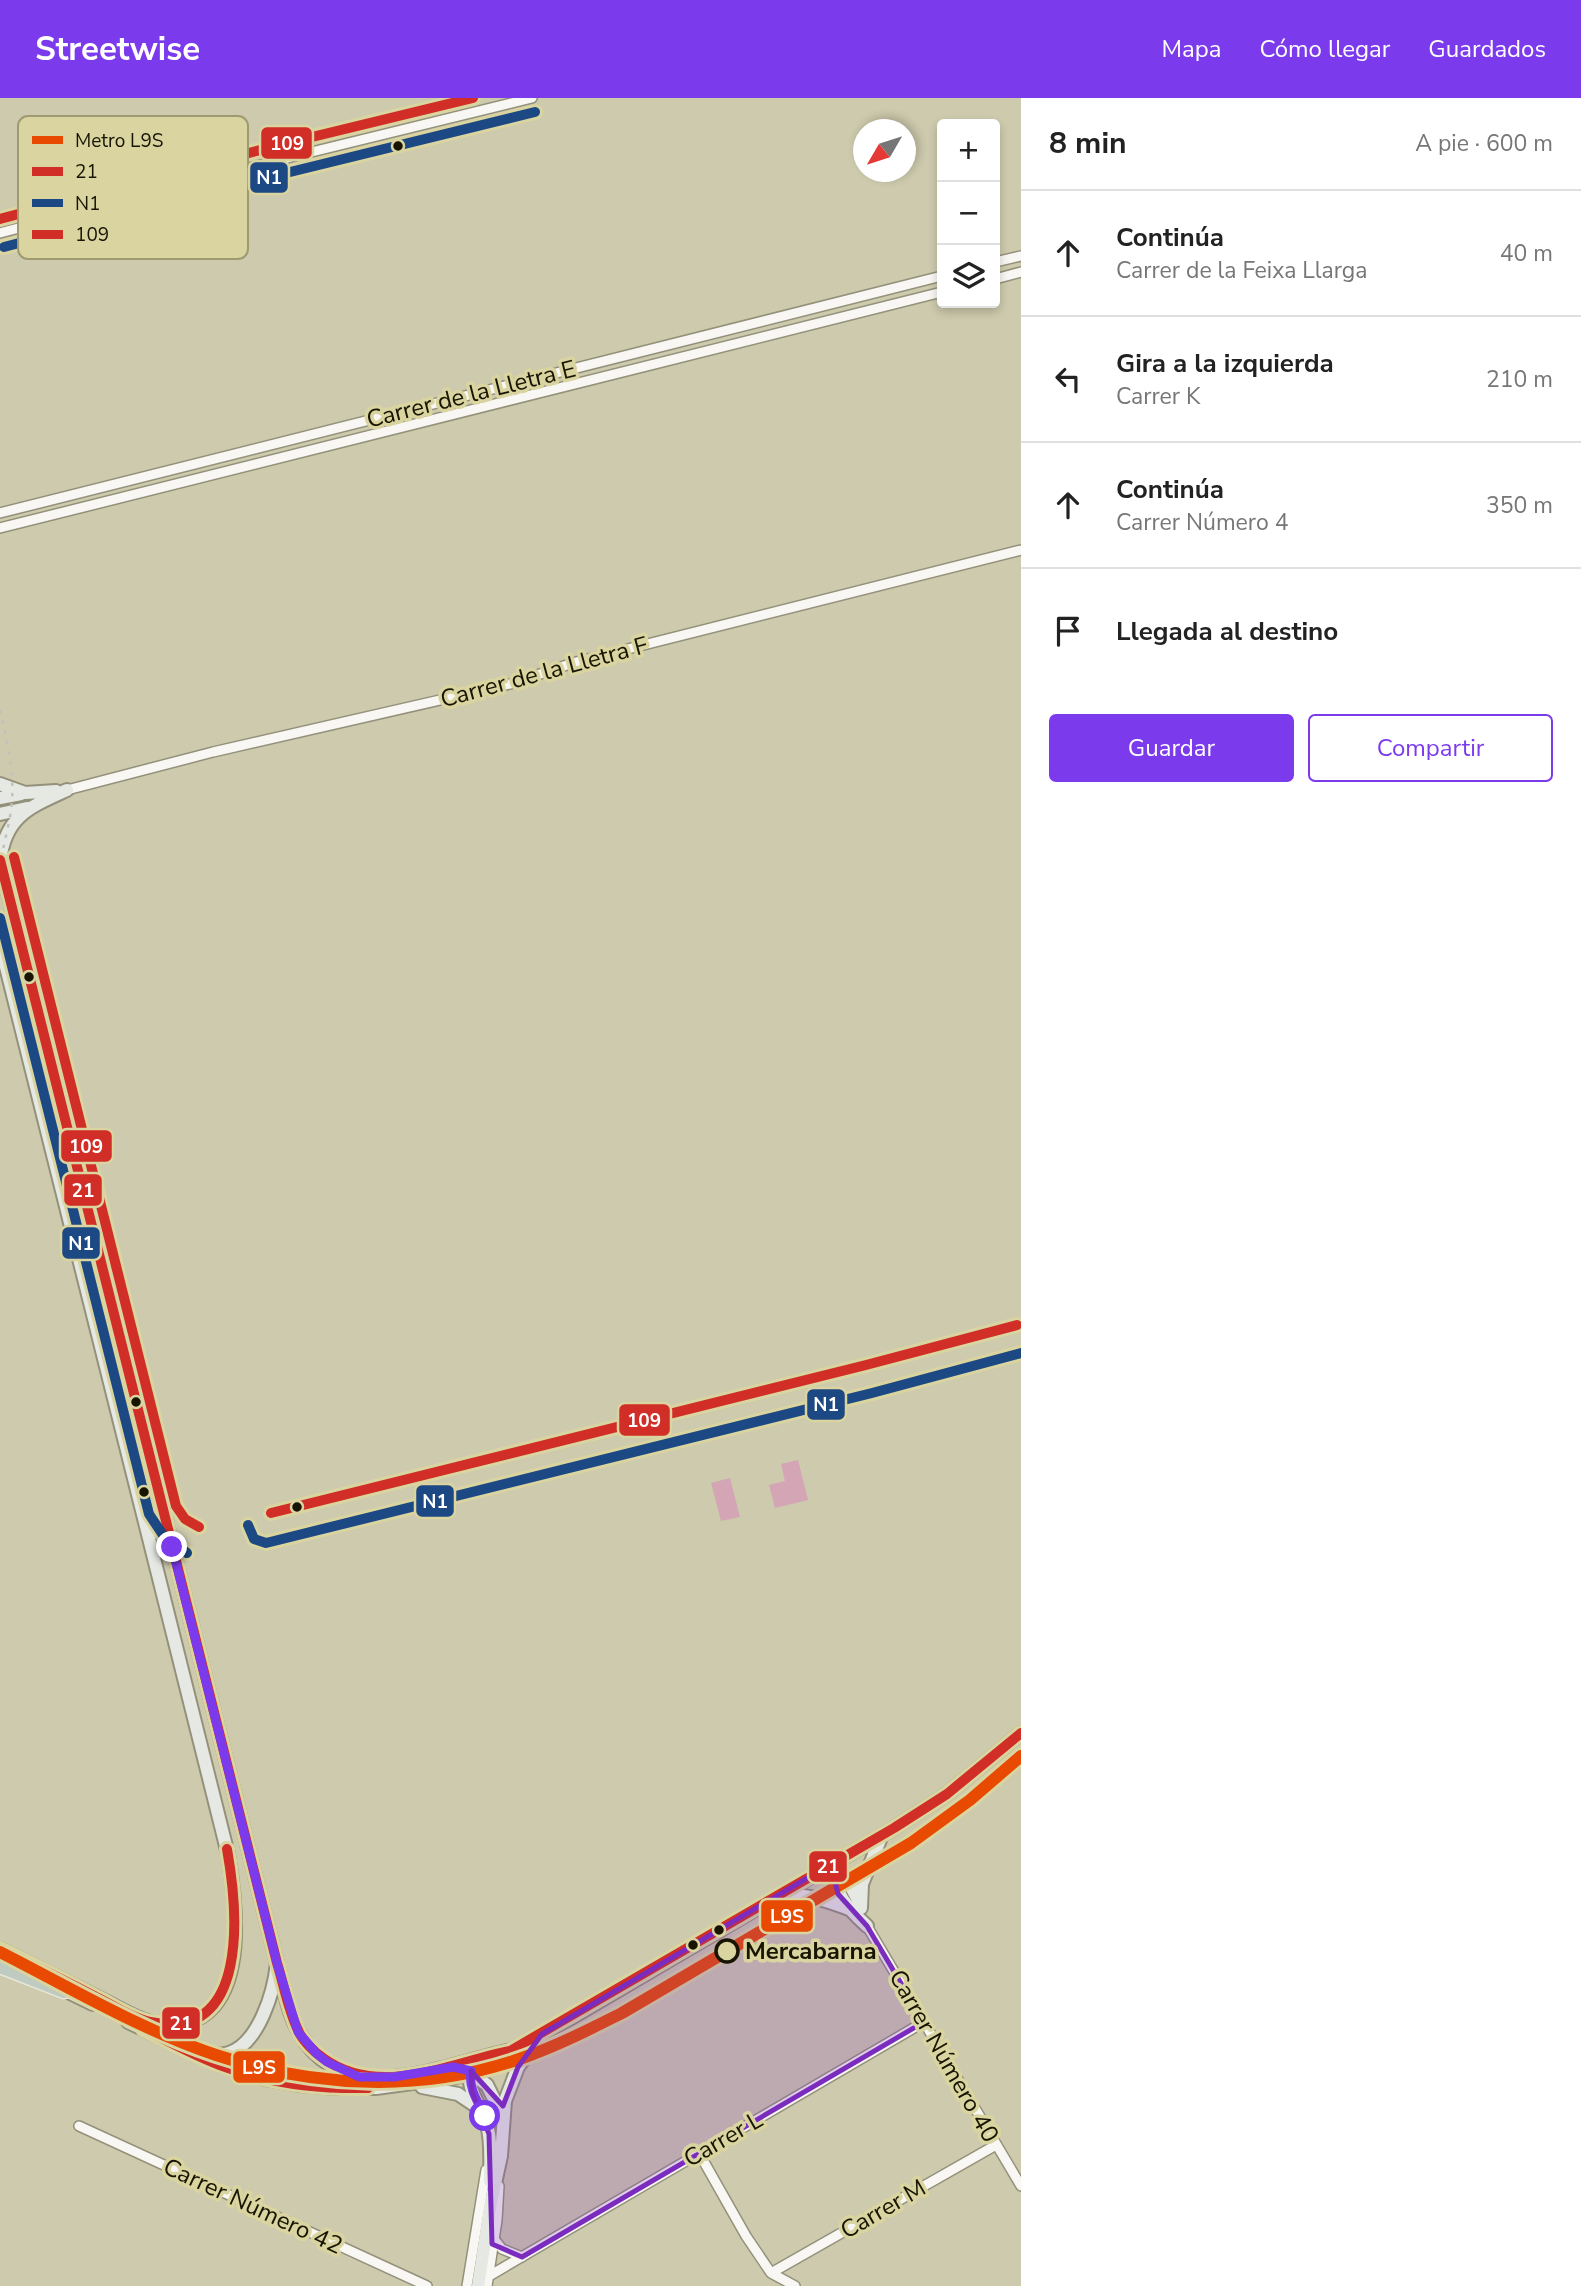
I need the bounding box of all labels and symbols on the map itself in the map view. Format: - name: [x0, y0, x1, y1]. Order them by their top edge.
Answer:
- legend: [18, 116, 248, 259]
- north arrow: [853, 119, 916, 182]
- line badge: 109: [260, 126, 313, 160]
- text: Metro L9S: [75, 128, 164, 154]
- text: 109: [270, 131, 304, 157]
- unlabelled marker: [391, 139, 405, 153]
- text: 21: [75, 159, 98, 185]
- line badge: N1: [249, 161, 289, 194]
- text: N1: [256, 165, 282, 191]
- text: N1: [75, 191, 100, 217]
- text: 109: [75, 222, 109, 248]
- street label: Carrer de la Lletra E: [363, 353, 579, 435]
- street label: Carrer de la Lletra F: [437, 629, 651, 715]
- unlabelled marker: [22, 970, 36, 984]
- line badge: 109: [60, 1129, 113, 1163]
- text: 109: [69, 1134, 103, 1160]
- line badge: 21: [63, 1173, 103, 1207]
- text: 21: [72, 1178, 94, 1204]
- line badge: N1: [61, 1226, 101, 1260]
- text: N1: [68, 1231, 94, 1257]
- line badge: N1: [806, 1388, 846, 1421]
- text: N1: [813, 1392, 839, 1418]
- unlabelled marker: [129, 1395, 143, 1409]
- line badge: 109: [618, 1403, 671, 1437]
- text: 109: [627, 1408, 661, 1434]
- line badge: N1: [415, 1484, 455, 1518]
- unlabelled marker: [137, 1485, 151, 1499]
- text: N1: [422, 1489, 448, 1515]
- unlabelled marker: [290, 1500, 304, 1514]
- route end: [156, 1531, 187, 1562]
- line badge: 21: [808, 1850, 848, 1883]
- text: 21: [817, 1854, 839, 1880]
- line badge: L9S: [760, 1899, 814, 1933]
- text: L9S: [770, 1904, 804, 1930]
- unlabelled marker: [712, 1923, 726, 1937]
- place label: Mercabarna: [745, 1935, 877, 1967]
- unlabelled marker: [686, 1938, 700, 1952]
- marker: Mercabarna: [715, 1939, 739, 1963]
- street label: Carrer Número 40: [882, 1964, 1006, 2148]
- line badge: 21: [161, 2006, 201, 2040]
- text: 21: [170, 2011, 192, 2037]
- line badge: L9S: [232, 2050, 286, 2084]
- text: L9S: [242, 2055, 276, 2081]
- route start: [469, 2100, 500, 2131]
- street label: Carrer L: [678, 2104, 768, 2174]
- street label: Carrer Número 42: [158, 2150, 348, 2262]
- street label: Carrer M: [834, 2172, 932, 2246]

